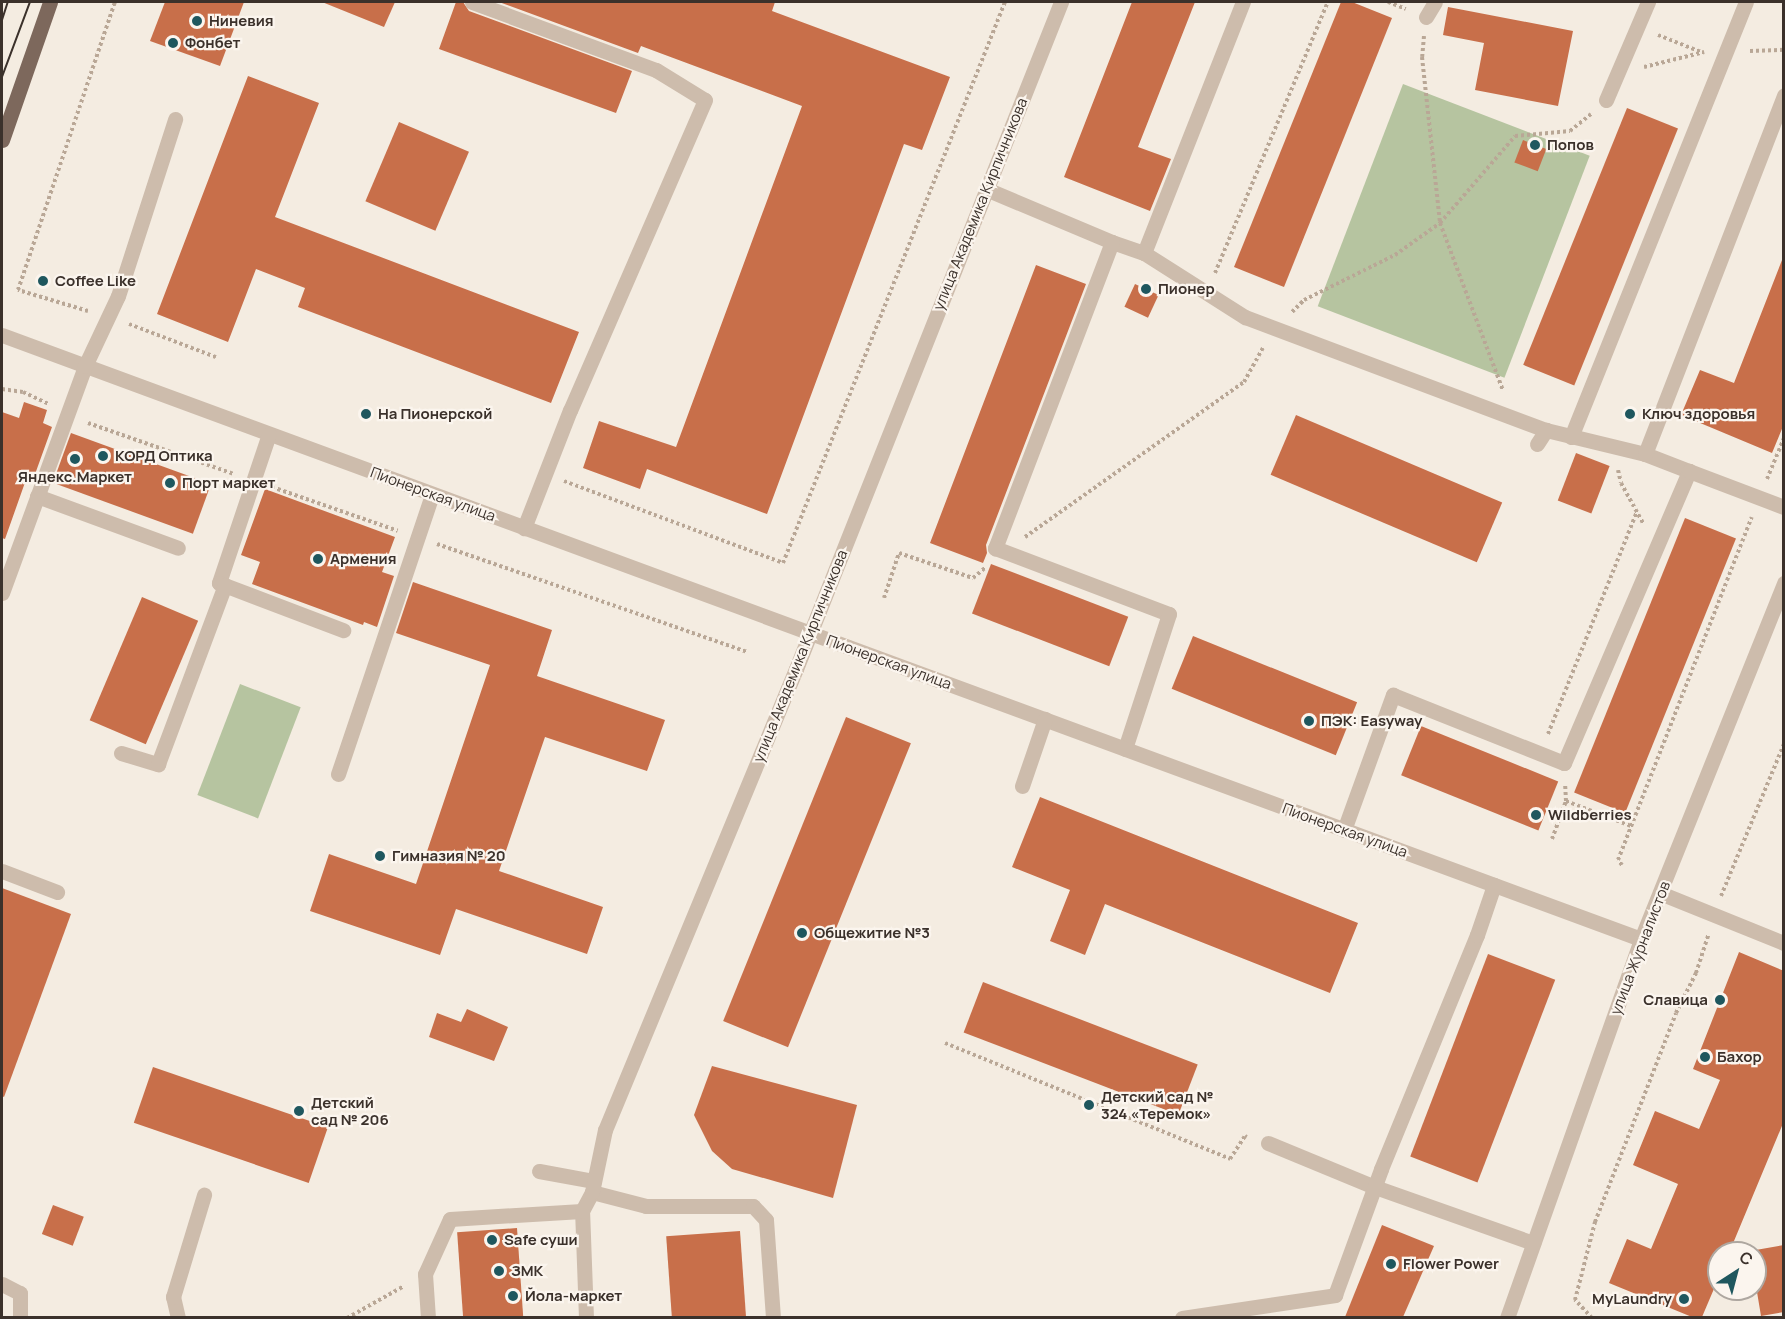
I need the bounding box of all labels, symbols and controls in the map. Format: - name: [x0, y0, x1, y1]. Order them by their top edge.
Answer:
- place label: Ниневия: [209, 12, 274, 30]
- marker: Ниневия: [190, 14, 204, 28]
- place label: Фонбет: [185, 34, 240, 52]
- marker: Фонбет: [166, 36, 180, 50]
- street label: улица Академика Кирпичникова: [929, 95, 1031, 313]
- place label: Попов: [1547, 136, 1594, 154]
- marker: Попов: [1528, 138, 1542, 152]
- place label: Coffee Like: [55, 272, 136, 290]
- marker: Coffee Like: [36, 274, 50, 288]
- place label: Пионер: [1158, 280, 1215, 298]
- marker: Пионер: [1139, 282, 1153, 296]
- place label: На Пионерской: [378, 405, 492, 423]
- place label: Ключ здоровья: [1642, 405, 1755, 423]
- marker: На Пионерской: [359, 407, 373, 421]
- marker: Ключ здоровья: [1623, 407, 1637, 421]
- place label: КОРД Оптика: [115, 447, 213, 465]
- marker: КОРД Оптика: [96, 449, 110, 463]
- marker: Яндекс.Маркет: [68, 452, 82, 466]
- street label: Пионерская улица: [368, 463, 498, 525]
- place label: Яндекс.Маркет: [18, 468, 132, 486]
- place label: Порт маркет: [182, 474, 276, 492]
- marker: Порт маркет: [163, 476, 177, 490]
- street label: улица Академика Кирпичникова: [749, 547, 851, 765]
- place label: Армения: [330, 550, 396, 568]
- marker: Армения: [311, 552, 325, 566]
- street label: Пионерская улица: [824, 631, 954, 693]
- place label: ПЭК: Easyway: [1321, 712, 1422, 730]
- marker: ПЭК: Easyway: [1302, 714, 1316, 728]
- street label: Пионерская улица: [1280, 799, 1410, 861]
- place label: Wildberries: [1548, 806, 1632, 824]
- marker: Wildberries: [1529, 808, 1543, 822]
- place label: Гимназия № 20: [392, 847, 506, 865]
- marker: Гимназия № 20: [373, 849, 387, 863]
- street label: улица Журналистов: [1606, 879, 1674, 1017]
- place label: Общежитие №3: [814, 924, 930, 942]
- marker: Общежитие №3: [795, 926, 809, 940]
- place label: Славица: [1643, 991, 1708, 1009]
- marker: Славица: [1713, 993, 1727, 1007]
- place label: Бахор: [1717, 1048, 1762, 1066]
- marker: Бахор: [1698, 1050, 1712, 1064]
- place label: Детский сад № 324 «Теремок»: [1101, 1087, 1213, 1122]
- place label: Детский сад № 206: [311, 1093, 389, 1128]
- marker: Детский сад № 324 «Теремок»: [1082, 1098, 1096, 1112]
- marker: Детский сад № 206: [292, 1104, 306, 1118]
- place label: Safe суши: [504, 1231, 578, 1249]
- marker: Safe суши: [485, 1233, 499, 1247]
- north arrow: [1707, 1241, 1767, 1301]
- text: С: [1735, 1246, 1758, 1270]
- place label: Flower Power: [1403, 1255, 1499, 1273]
- marker: Flower Power: [1384, 1257, 1398, 1271]
- place label: ЗМК: [511, 1262, 543, 1280]
- marker: ЗМК: [492, 1264, 506, 1278]
- place label: Йола-маркет: [525, 1287, 622, 1305]
- marker: Йола-маркет: [506, 1289, 520, 1303]
- place label: MyLaundry: [1592, 1290, 1672, 1308]
- marker: MyLaundry: [1677, 1292, 1691, 1306]

